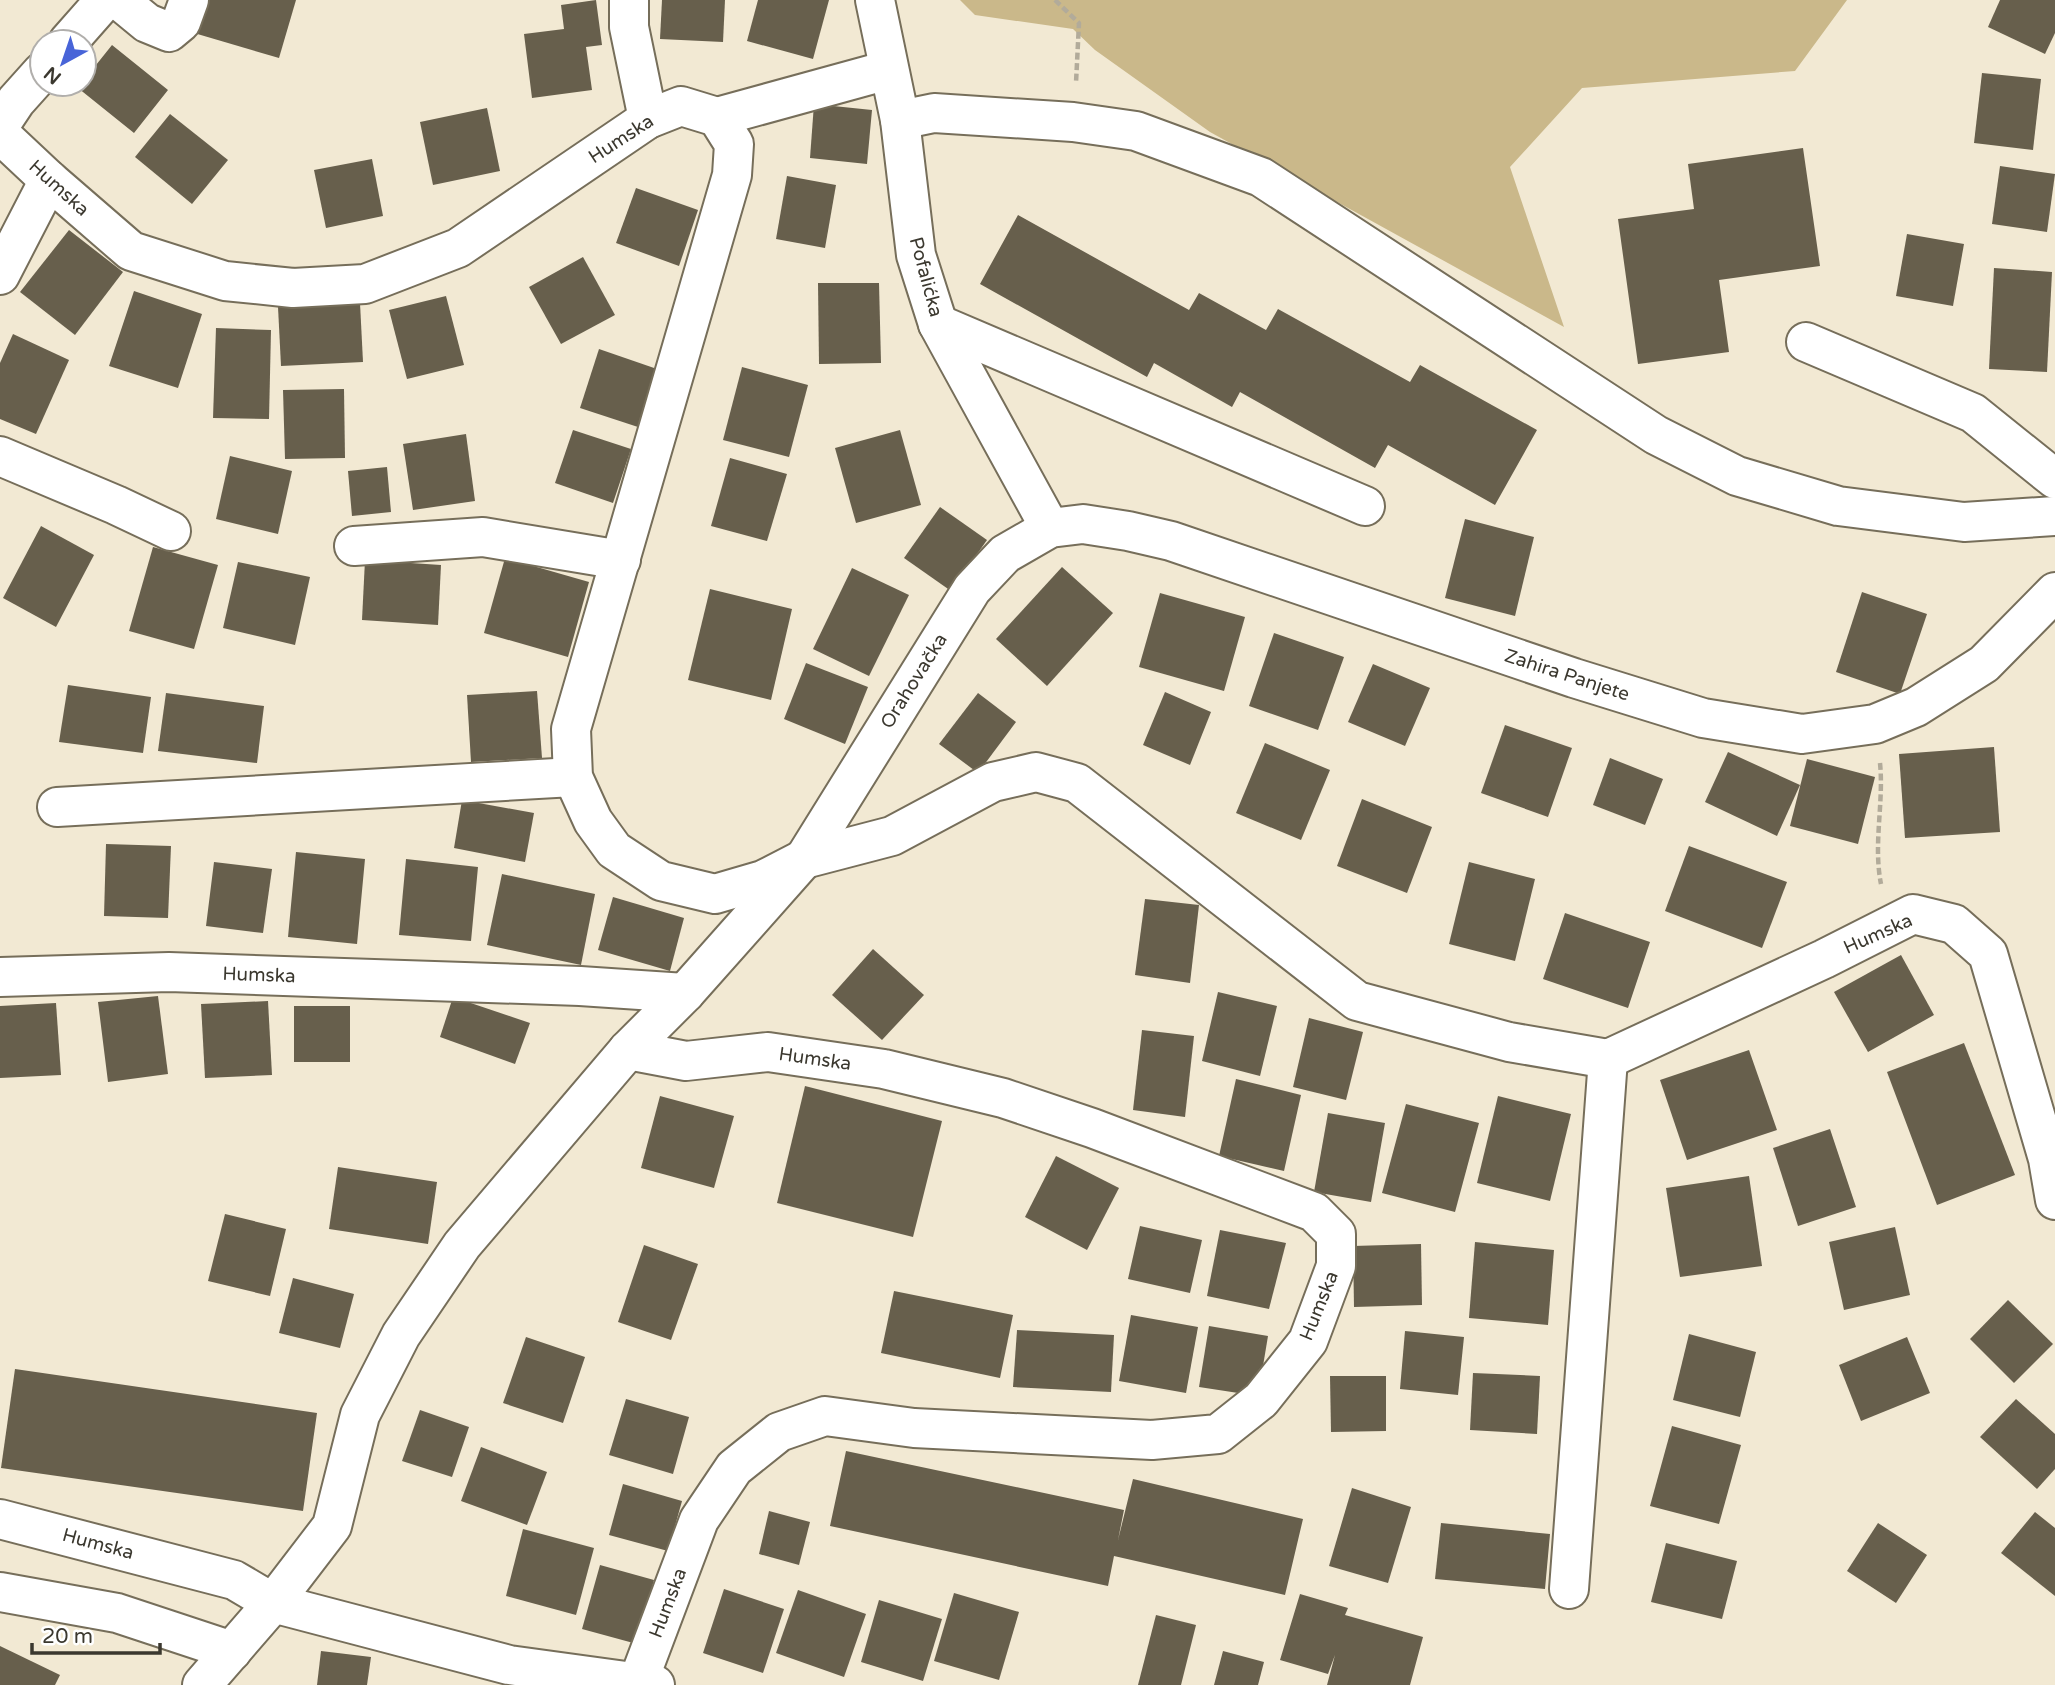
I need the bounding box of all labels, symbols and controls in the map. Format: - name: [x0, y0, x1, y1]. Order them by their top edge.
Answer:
- north arrow: [28, 28, 98, 98]
- text: N: [40, 62, 66, 89]
- street label: Humska: [584, 110, 658, 168]
- street label: Humska: [24, 155, 94, 221]
- street label: Pofalićka: [905, 235, 947, 319]
- street label: Orahovačka: [876, 629, 952, 733]
- street label: Zahira Panjete: [1502, 644, 1632, 706]
- street label: Humska: [1840, 909, 1916, 959]
- street label: Humska: [222, 963, 296, 987]
- street label: Humska: [777, 1043, 853, 1075]
- street label: Humska: [1295, 1268, 1343, 1344]
- street label: Humska: [60, 1524, 136, 1564]
- street label: Humska: [645, 1565, 691, 1641]
- scale bar: [32, 1612, 159, 1656]
- text: 20 m: [42, 1624, 93, 1649]

